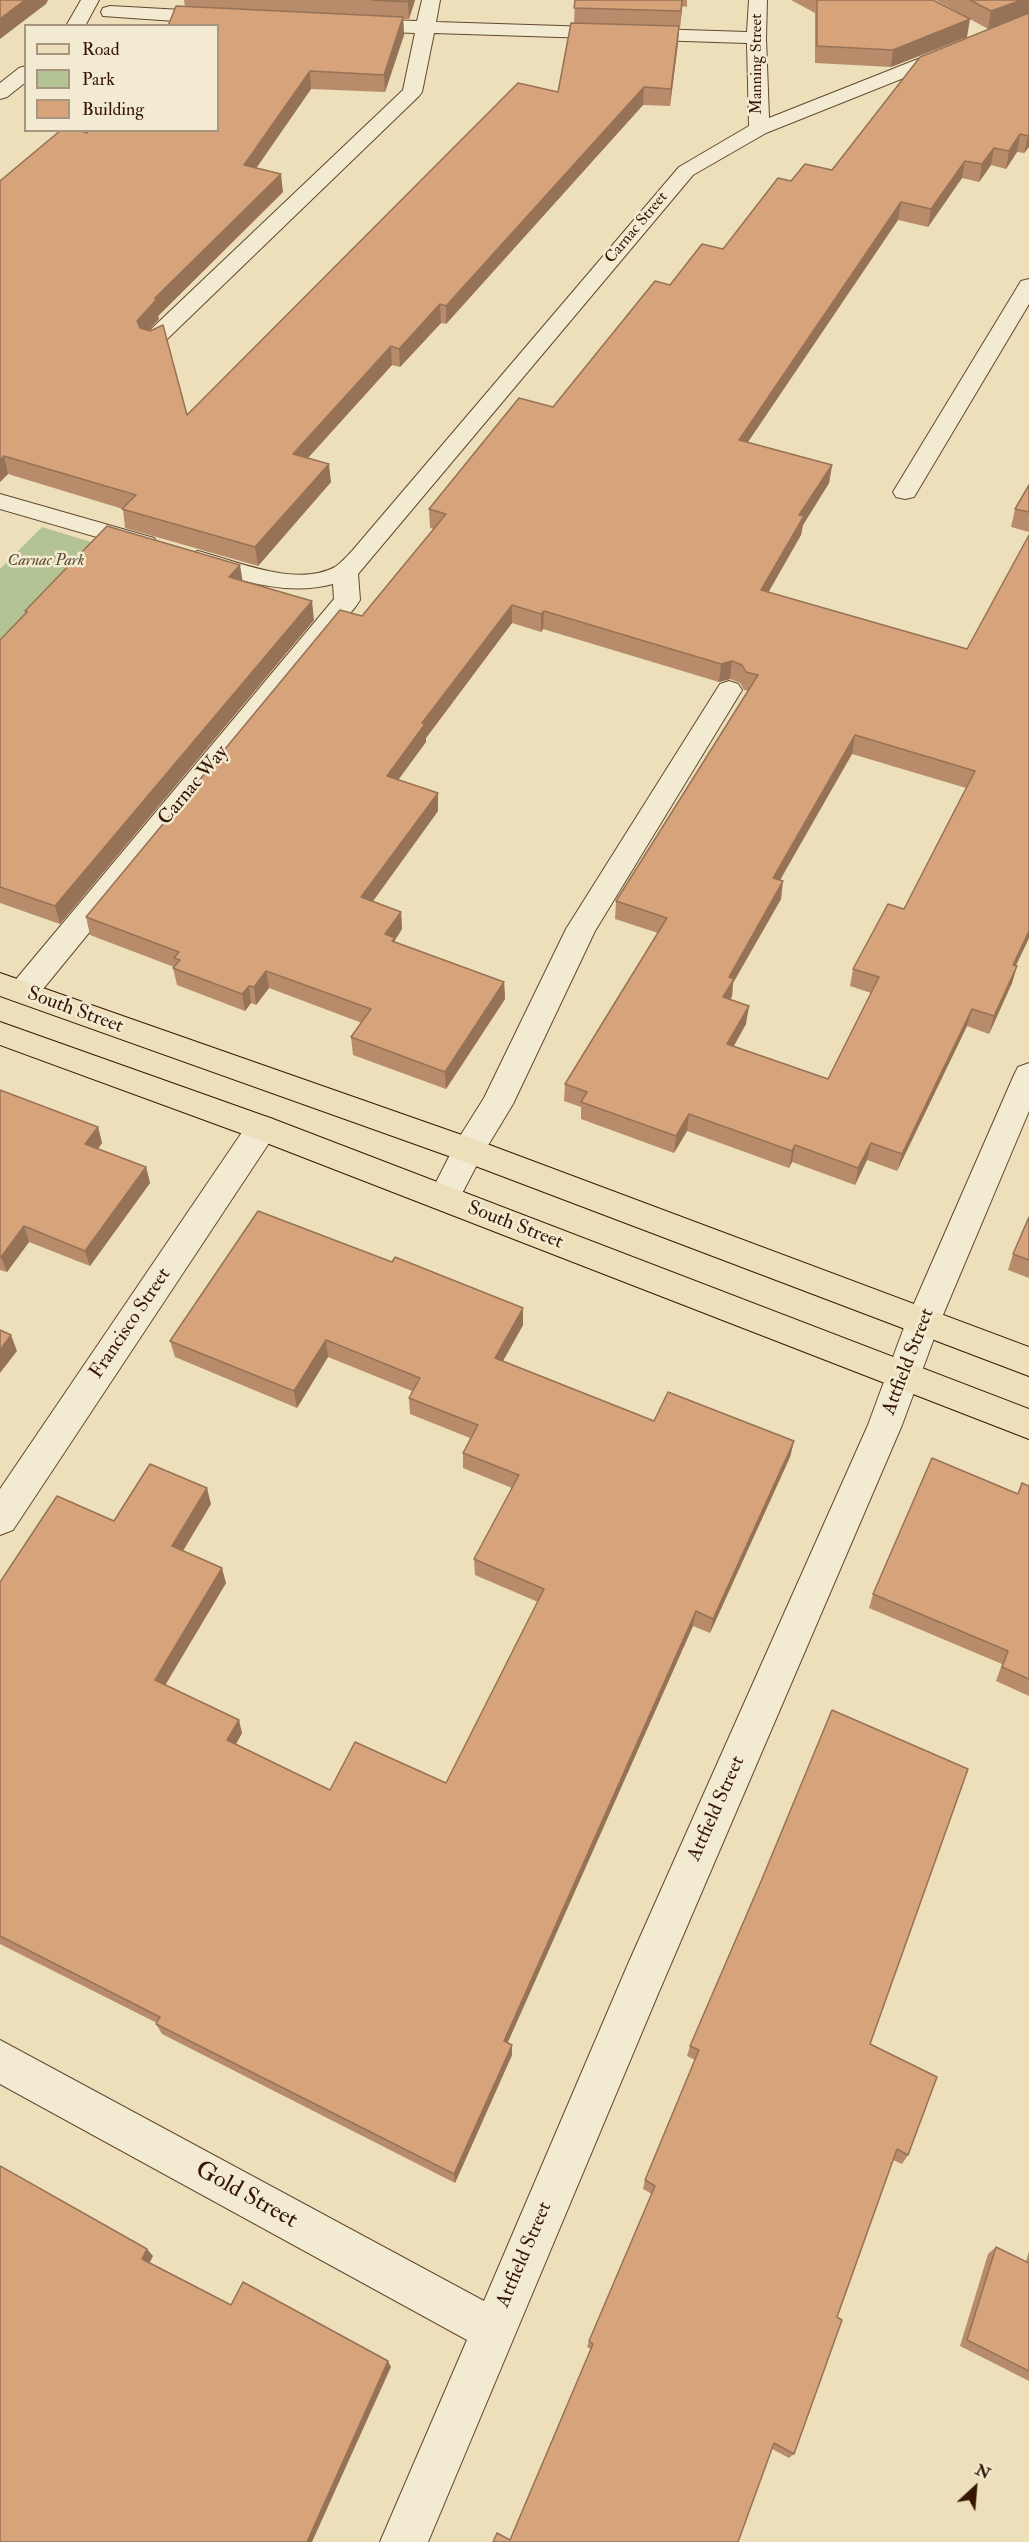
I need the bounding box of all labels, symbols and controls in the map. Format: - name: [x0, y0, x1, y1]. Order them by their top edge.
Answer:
- street label: Manning Street: [748, 14, 768, 114]
- legend: [24, 24, 219, 132]
- text: Road: [82, 38, 120, 61]
- text: Park: [82, 68, 115, 91]
- text: Building: [82, 98, 144, 121]
- street label: Carnac Street: [602, 188, 672, 268]
- park label: Carnac Park: [8, 552, 84, 572]
- street label: Carnac Way: [154, 741, 234, 831]
- street label: South Street: [24, 983, 126, 1039]
- street label: South Street: [464, 1197, 566, 1255]
- street label: Francisco Street: [85, 1264, 177, 1384]
- street label: Attfield Street: [878, 1305, 940, 1419]
- street label: Attfield Street: [683, 1753, 751, 1865]
- street label: Gold Street: [190, 2156, 302, 2236]
- street label: Attfield Street: [492, 2199, 558, 2311]
- north arrow: [945, 2458, 1005, 2518]
- text: N: [972, 2460, 994, 2484]

